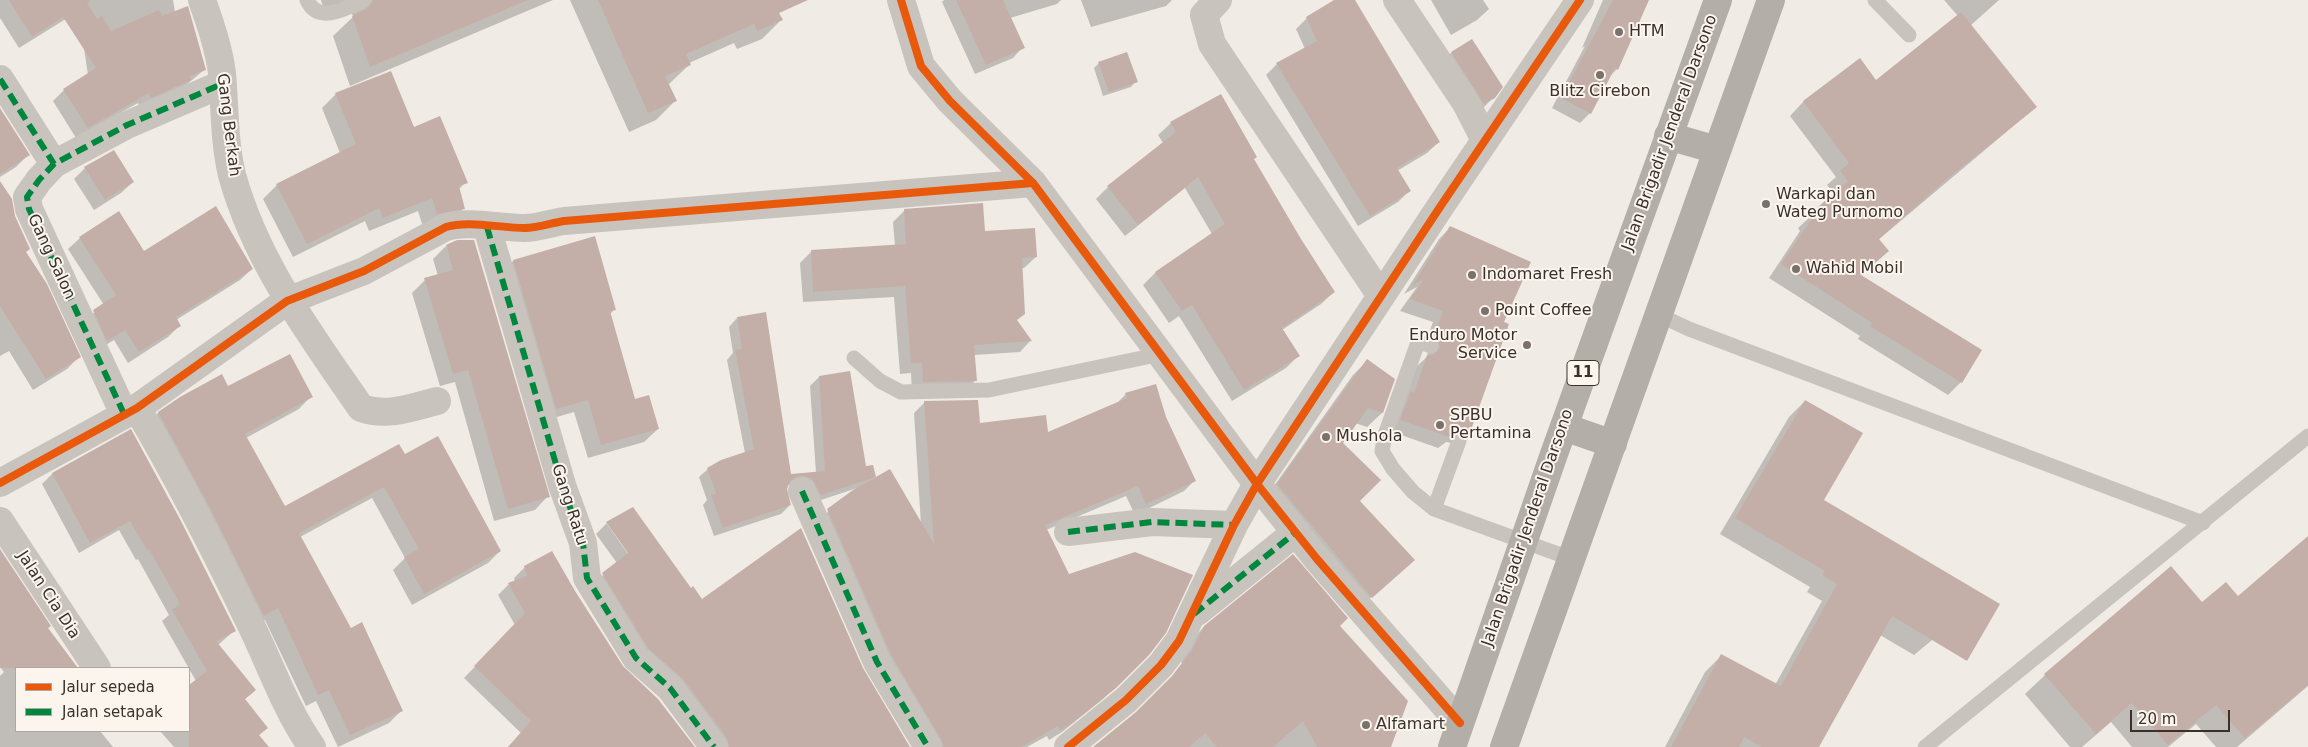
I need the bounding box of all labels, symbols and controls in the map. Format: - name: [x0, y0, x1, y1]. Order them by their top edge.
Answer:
- street label: Jalan Brigadir Jenderal Darsono: [1618, 12, 1722, 254]
- place label: HTM: [1629, 22, 1665, 42]
- marker: HTM: [1613, 26, 1625, 38]
- marker: Blitz Cirebon: [1594, 69, 1606, 81]
- street label: Gang Berkah: [212, 72, 244, 178]
- place label: Blitz Cirebon: [1549, 82, 1651, 102]
- place label: Warkapi dan Wateg Purnomo: [1776, 185, 1903, 223]
- marker: Warkapi dan Wateg Purnomo: [1760, 198, 1772, 210]
- street label: Gang Salon: [23, 211, 79, 303]
- place label: Wahid Mobil: [1806, 259, 1903, 279]
- marker: Wahid Mobil: [1790, 263, 1802, 275]
- place label: Indomaret Fresh: [1482, 265, 1612, 285]
- marker: Indomaret Fresh: [1466, 269, 1478, 281]
- place label: Point Coffee: [1495, 301, 1591, 321]
- marker: Point Coffee: [1479, 305, 1491, 317]
- place label: Enduro Motor Service: [1409, 326, 1517, 364]
- marker: Enduro Motor Service: [1521, 339, 1533, 351]
- road number: 11: [1567, 360, 1599, 386]
- place label: SPBU Pertamina: [1450, 406, 1532, 444]
- street label: Jalan Brigadir Jenderal Darsono: [1478, 407, 1578, 649]
- marker: SPBU Pertamina: [1434, 419, 1446, 431]
- place label: Mushola: [1336, 427, 1402, 447]
- marker: Mushola: [1320, 431, 1332, 443]
- street label: Gang Ratu: [547, 462, 591, 548]
- street label: Jalan Cia Dia: [12, 547, 84, 643]
- legend: [15, 667, 190, 732]
- text: Jalur sepeda: [62, 678, 155, 696]
- scale bar: [2133, 700, 2233, 732]
- text: Jalan setapak: [62, 703, 163, 721]
- text: 20 m: [2138, 710, 2176, 728]
- place label: Alfamart: [1376, 715, 1445, 735]
- marker: Alfamart: [1360, 719, 1372, 731]

